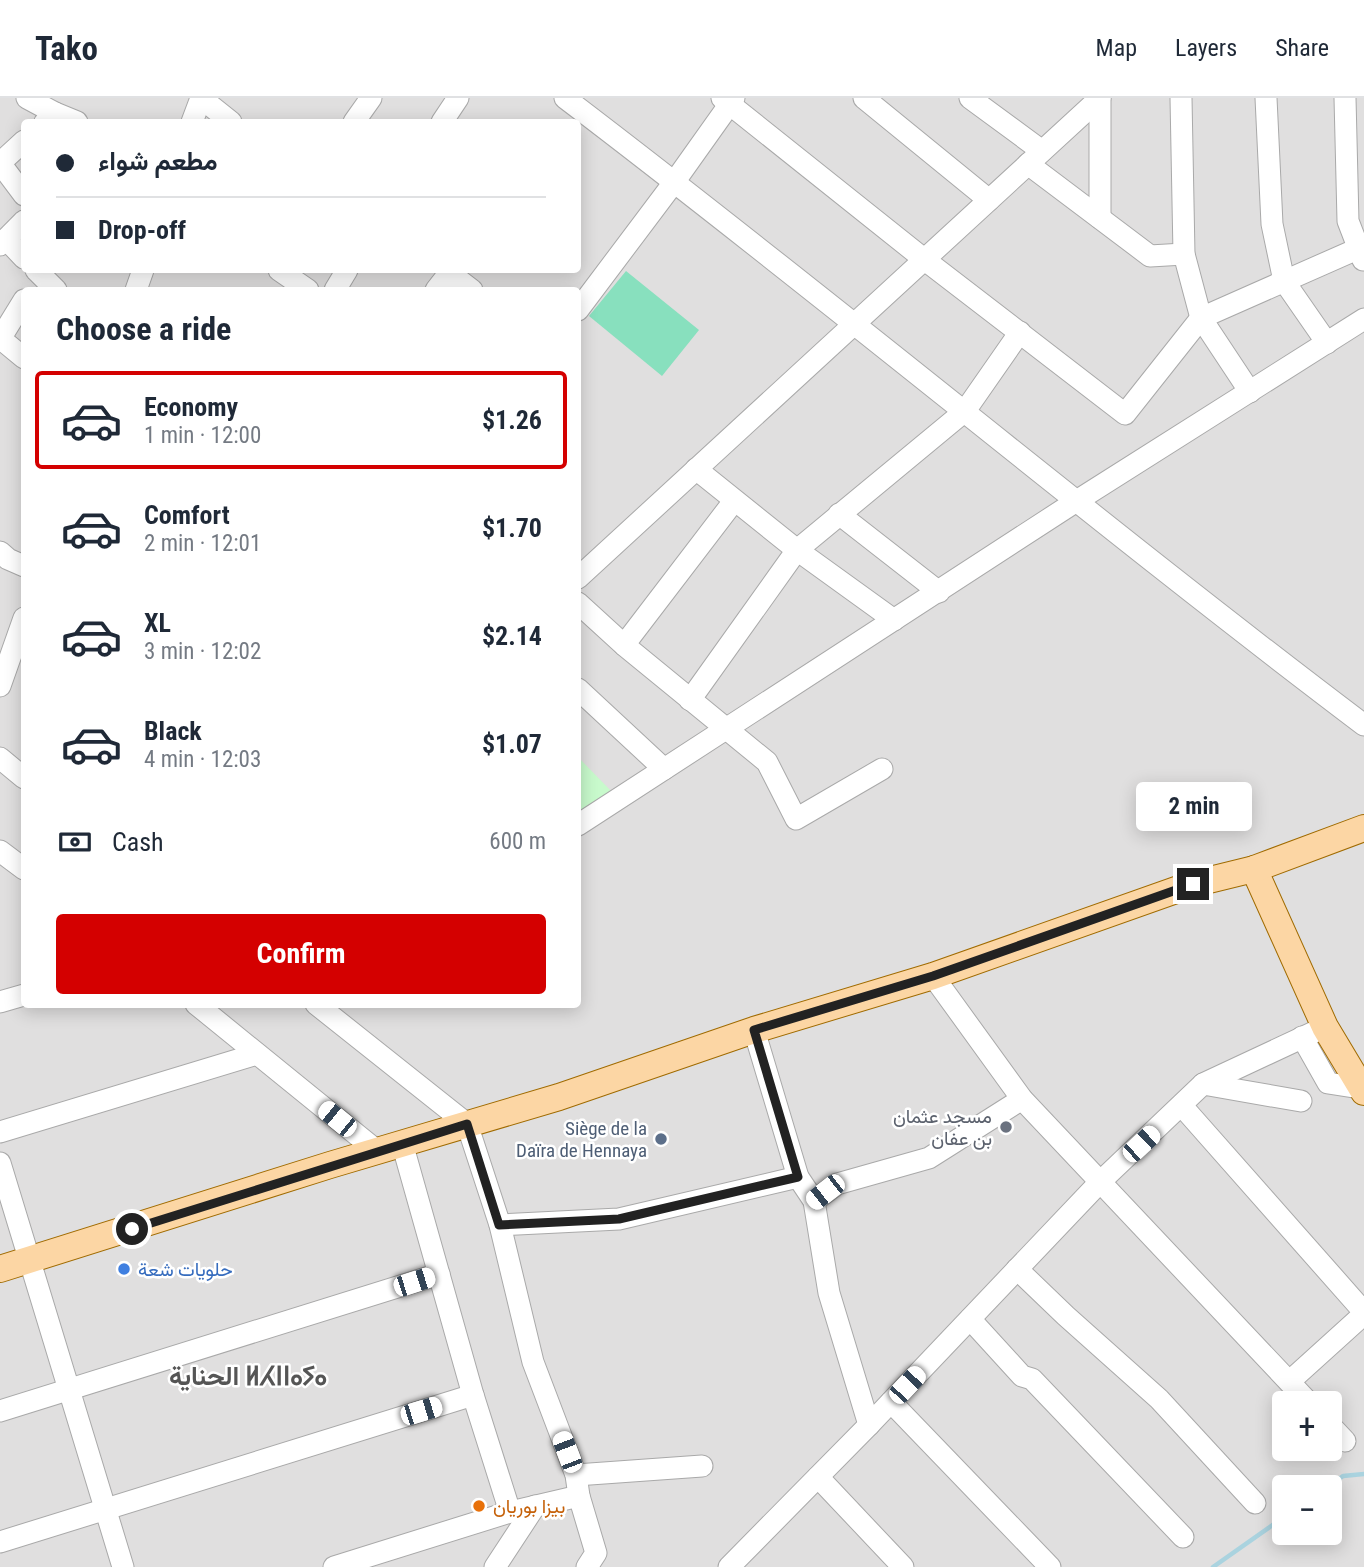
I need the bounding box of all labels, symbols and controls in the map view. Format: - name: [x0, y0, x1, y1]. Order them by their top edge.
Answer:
- text: Tako: [35, 29, 98, 68]
- text: Map: [1096, 34, 1137, 62]
- text: Layers: [1175, 34, 1237, 62]
- text: Share: [1275, 34, 1329, 62]
- text: مطعم شواء: [98, 146, 218, 176]
- text: Drop-off: [98, 215, 186, 245]
- text: Choose a ride: [56, 310, 231, 348]
- icon: car: [60, 389, 123, 452]
- text: Economy: [144, 392, 238, 422]
- text: $1.26: [482, 405, 542, 435]
- text: 1 min · 12:00: [144, 422, 261, 449]
- icon: car: [60, 497, 123, 560]
- text: Comfort: [144, 500, 230, 530]
- text: $1.70: [482, 513, 542, 543]
- text: 2 min · 12:01: [144, 530, 261, 557]
- icon: car: [60, 605, 123, 668]
- text: XL: [144, 608, 171, 638]
- text: $2.14: [482, 621, 542, 651]
- text: 3 min · 12:02: [144, 638, 261, 665]
- icon: car: [60, 713, 123, 776]
- text: Black: [144, 716, 202, 746]
- text: $1.07: [482, 729, 542, 759]
- text: 4 min · 12:03: [144, 746, 261, 773]
- callout: 2 min: [1135, 782, 1251, 832]
- text: 2 min: [1168, 793, 1220, 820]
- icon: cash: [56, 823, 94, 861]
- text: Cash: [112, 827, 164, 857]
- text: 600 m: [489, 828, 546, 855]
- route end: [1177, 868, 1209, 900]
- button: Confirm: [56, 914, 546, 994]
- car: [315, 1098, 360, 1140]
- place label: مسجد عثمان بن عفان: [893, 1105, 992, 1150]
- place label: Siège de la Daïra de Hennaya: [516, 1117, 647, 1162]
- marker: مسجد عثمان بن عفان: [998, 1119, 1014, 1135]
- car: [1119, 1122, 1164, 1166]
- marker: Siège de la Daïra de Hennaya: [653, 1131, 669, 1147]
- car: [802, 1171, 849, 1213]
- route start: [116, 1213, 148, 1245]
- place label: حلويات شعة: [138, 1258, 233, 1281]
- marker: حلويات شعة: [116, 1261, 132, 1277]
- car: [391, 1266, 438, 1298]
- district label: الحناية ⵍⵃⵏⵏⴰⵢⴰ: [169, 1361, 327, 1391]
- car: [885, 1362, 930, 1408]
- map controls: [1272, 1391, 1342, 1545]
- button: +: [1272, 1391, 1342, 1461]
- car: [398, 1395, 445, 1427]
- car: [550, 1429, 585, 1475]
- button: −: [1272, 1475, 1342, 1545]
- place label: بيزا بوريان: [493, 1495, 565, 1518]
- marker: بيزا بوريان: [471, 1498, 487, 1514]

